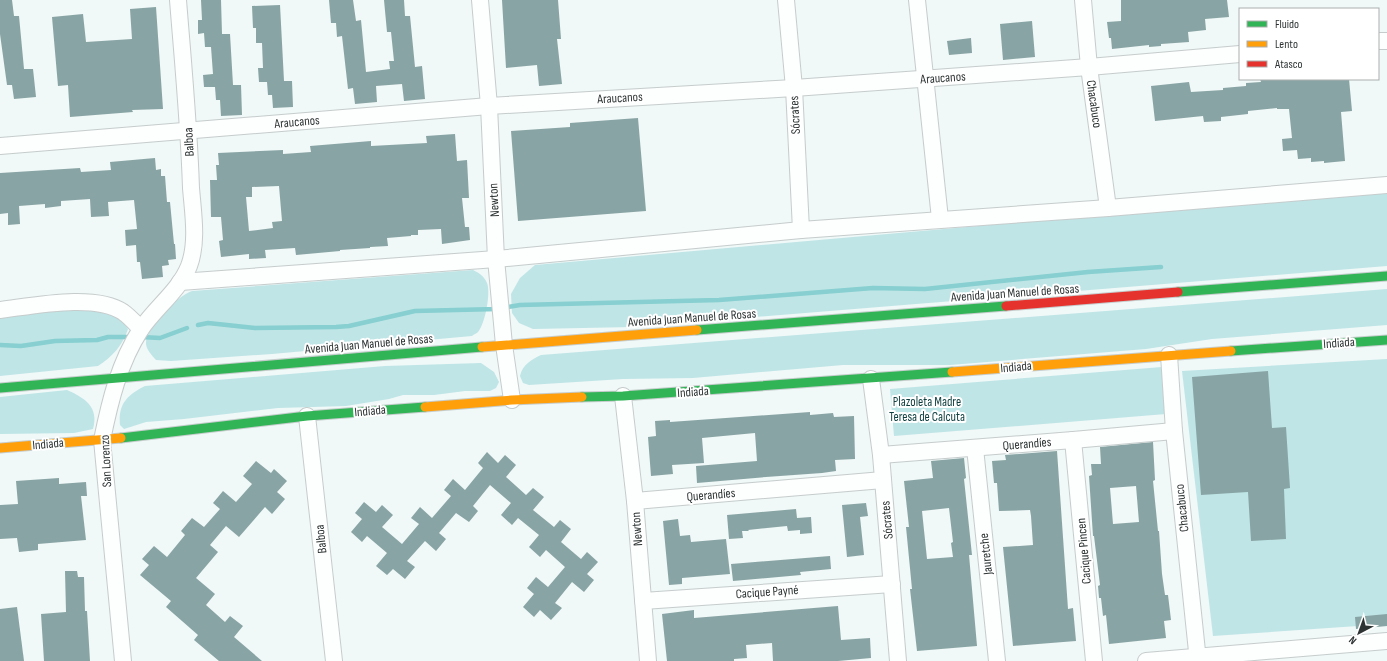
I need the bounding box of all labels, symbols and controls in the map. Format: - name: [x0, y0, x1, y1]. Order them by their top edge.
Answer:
- legend: [1239, 8, 1379, 80]
- text: Fluido: [1275, 17, 1299, 32]
- text: Lento: [1275, 37, 1298, 52]
- text: Atasco: [1274, 57, 1302, 72]
- street label: Araucanos: [919, 68, 967, 88]
- street label: Chacabuco: [1083, 79, 1105, 129]
- street label: Araucanos: [596, 89, 643, 107]
- street label: Sócrates: [786, 95, 804, 135]
- street label: Araucanos: [273, 112, 321, 132]
- street label: Balboa: [180, 127, 198, 157]
- street label: Newton: [485, 183, 503, 217]
- street label: Avenida Juan Manuel de Rosas: [949, 281, 1080, 306]
- street label: Avenida Juan Manuel de Rosas: [626, 306, 757, 331]
- street label: Avenida Juan Manuel de Rosas: [303, 330, 434, 358]
- street label: Indiada: [1323, 334, 1355, 352]
- street label: Indiada: [1000, 358, 1032, 376]
- street label: Indiada: [677, 383, 709, 401]
- park label: Plazoleta Madre Teresa de Calcuta: [889, 394, 965, 425]
- street label: Indiada: [354, 402, 386, 420]
- street label: San Lorenzo: [97, 434, 115, 488]
- street label: Querandíes: [1002, 434, 1052, 454]
- street label: Indiada: [32, 435, 64, 453]
- street label: Chacabuco: [1172, 483, 1192, 533]
- street label: Querandíes: [686, 485, 736, 505]
- street label: Sócrates: [877, 500, 897, 540]
- street label: Newton: [628, 512, 646, 546]
- street label: Cacique Pincen: [1073, 517, 1095, 585]
- street label: Balboa: [312, 524, 330, 554]
- street label: Jauretche: [976, 532, 996, 577]
- street label: Cacique Payné: [735, 582, 799, 602]
- north arrow: [1339, 613, 1379, 653]
- text: N: [1346, 633, 1359, 647]

